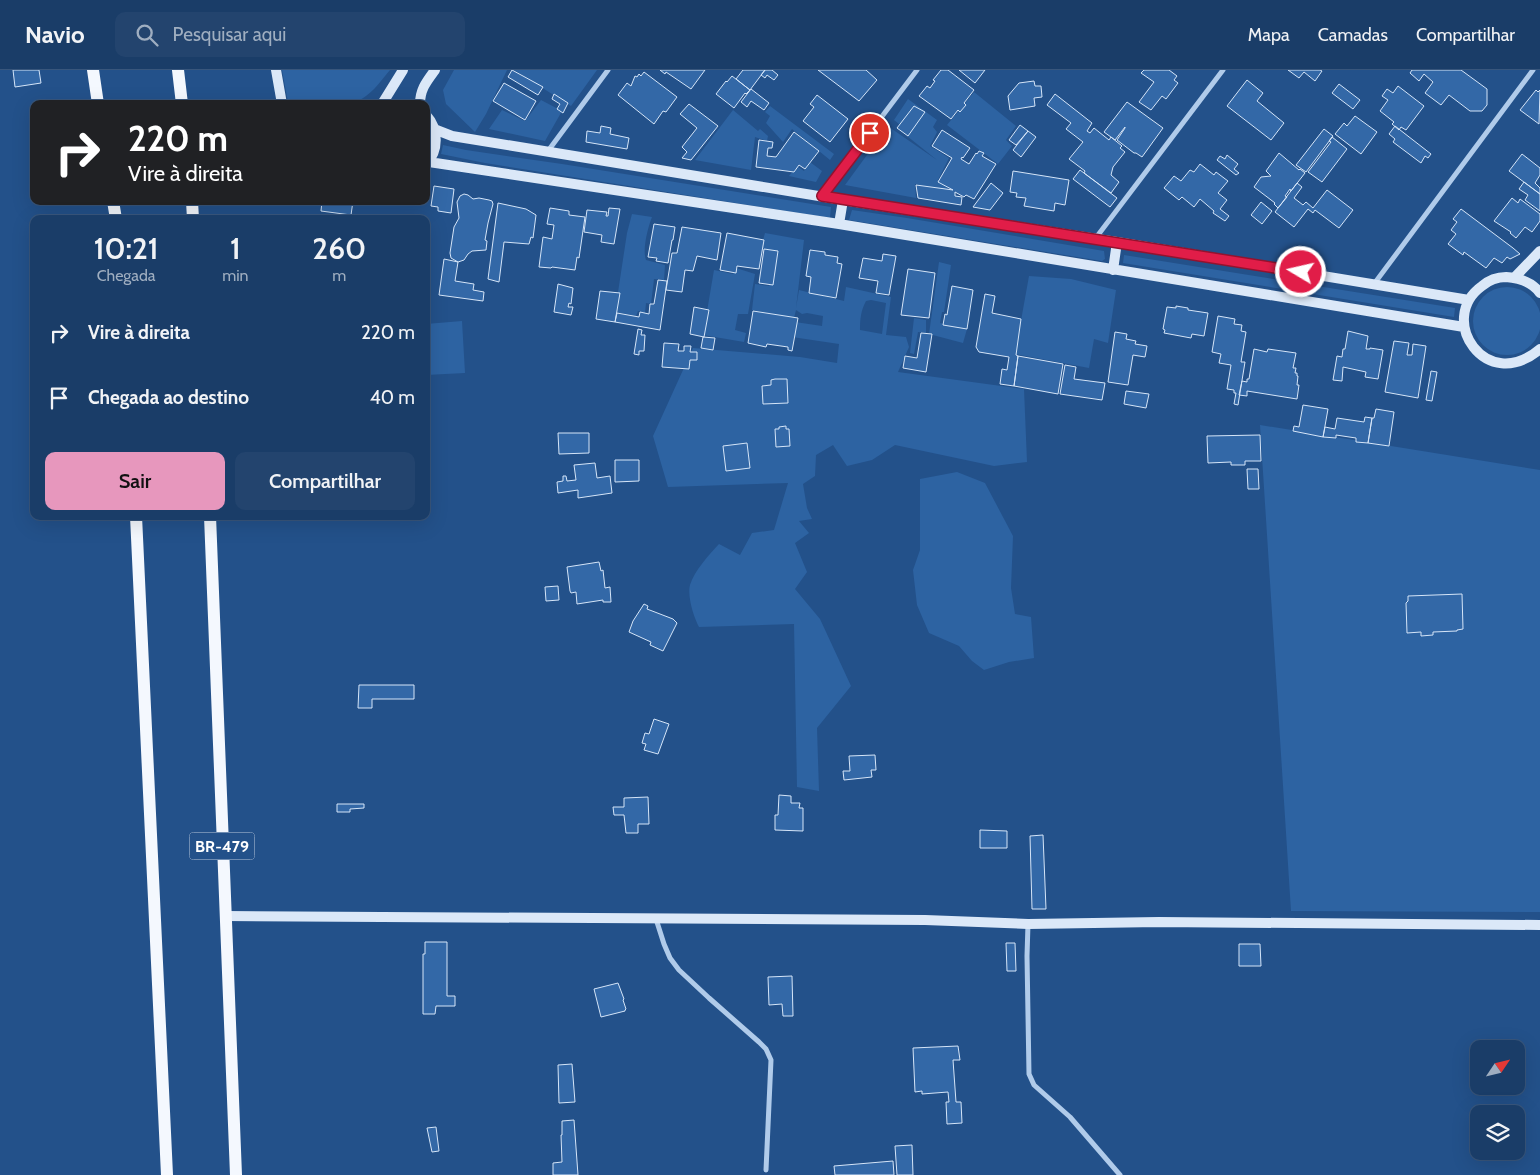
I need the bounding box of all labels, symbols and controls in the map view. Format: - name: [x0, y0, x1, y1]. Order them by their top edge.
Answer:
- search box: [115, 12, 465, 57]
- text: Navio: [25, 20, 85, 49]
- icon: search: [133, 21, 161, 49]
- text: Pesquisar aqui: [173, 23, 286, 46]
- text: Mapa: [1248, 24, 1290, 46]
- text: Camadas: [1318, 24, 1388, 46]
- text: Compartilhar: [1416, 24, 1515, 46]
- pin: [849, 112, 891, 154]
- text: 220 m: [128, 117, 228, 160]
- icon: arrive: [856, 119, 884, 147]
- icon: right: [45, 120, 110, 185]
- text: Vire à direita: [128, 160, 243, 187]
- text: 10:21: [94, 230, 158, 267]
- text: 1: [230, 230, 241, 267]
- text: 260: [312, 230, 366, 267]
- position arrow: [1274, 245, 1326, 297]
- text: Chegada: [97, 266, 156, 285]
- text: min: [222, 266, 249, 285]
- text: m: [332, 266, 346, 285]
- icon: right: [45, 319, 73, 347]
- text: Vire à direita: [88, 321, 190, 344]
- text: 220 m: [361, 321, 415, 344]
- icon: arrive: [45, 384, 73, 412]
- text: Chegada ao destino: [88, 386, 249, 409]
- text: 40 m: [370, 386, 415, 409]
- button: Sair: [45, 452, 225, 510]
- button: Compartilhar: [235, 452, 415, 510]
- road number: BR-479: [190, 832, 254, 859]
- north arrow: [1470, 1040, 1525, 1095]
- map controls: [1470, 1040, 1525, 1160]
- button: layers: [1470, 1105, 1525, 1160]

